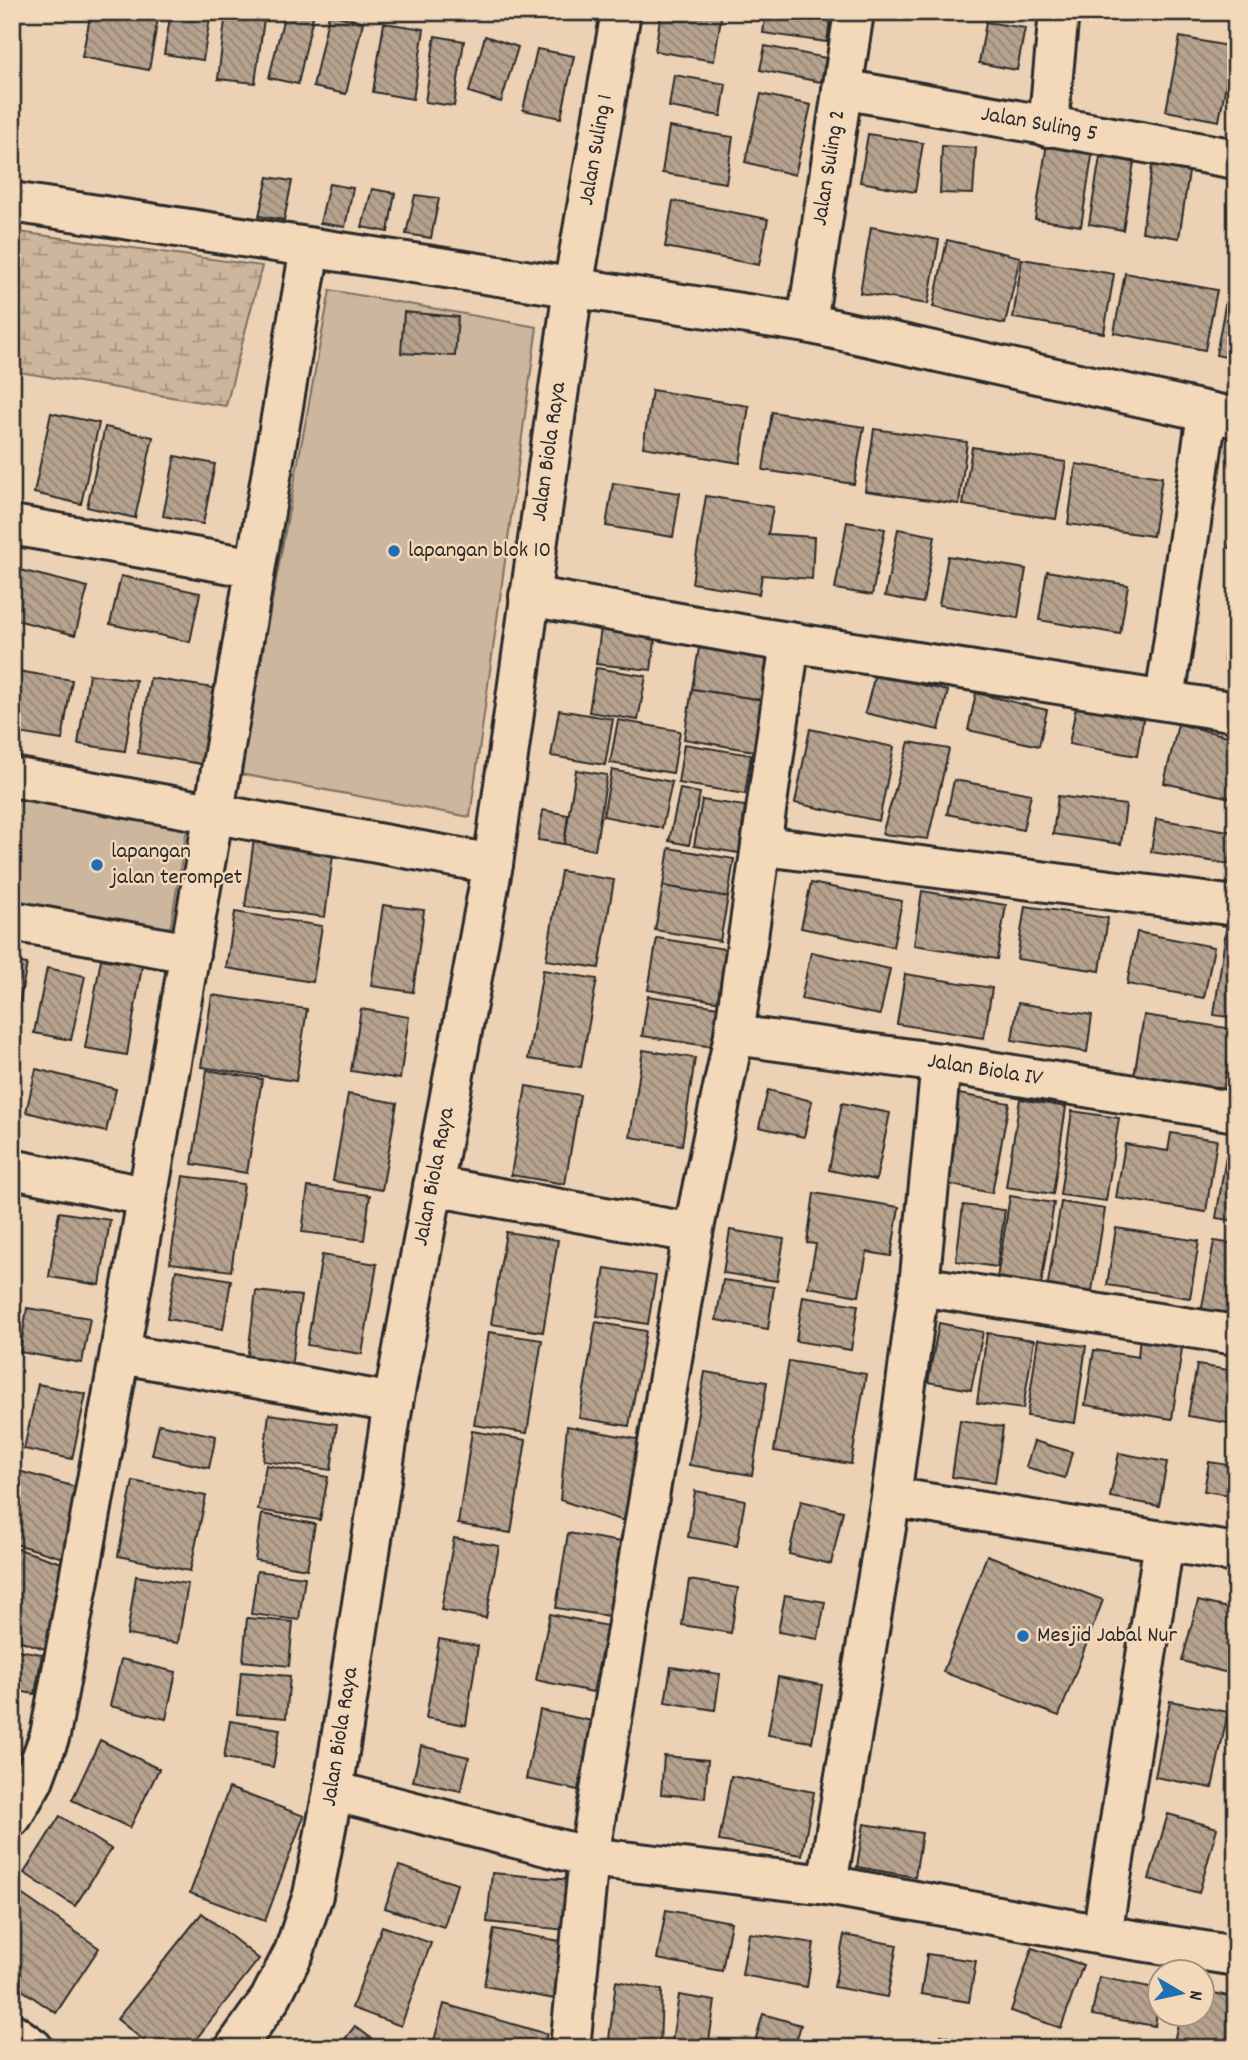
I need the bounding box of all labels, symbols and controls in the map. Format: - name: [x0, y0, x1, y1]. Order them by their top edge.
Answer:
- street label: Jalan Suling 1: [571, 92, 623, 208]
- street label: Jalan Suling 5: [978, 99, 1100, 151]
- street label: Jalan Suling 2: [805, 108, 855, 228]
- street label: Jalan Biola Raya: [524, 379, 576, 524]
- place label: lapangan blok 10: [408, 535, 551, 568]
- marker: lapangan blok 10: [386, 543, 402, 559]
- place label: lapangan jalan terompet: [109, 836, 242, 895]
- marker: lapangan jalan terompet: [89, 857, 105, 873]
- street label: Jalan Biola IV: [925, 1046, 1045, 1096]
- street label: Jalan Biola Raya: [405, 1104, 465, 1249]
- place label: Mesjid Jabal Nur: [1037, 1620, 1177, 1653]
- marker: Mesjid Jabal Nur: [1015, 1628, 1031, 1644]
- street label: Jalan Biola Raya: [314, 1664, 368, 1809]
- north arrow: [1146, 1958, 1216, 2028]
- text: N: [1180, 1988, 1208, 2002]

